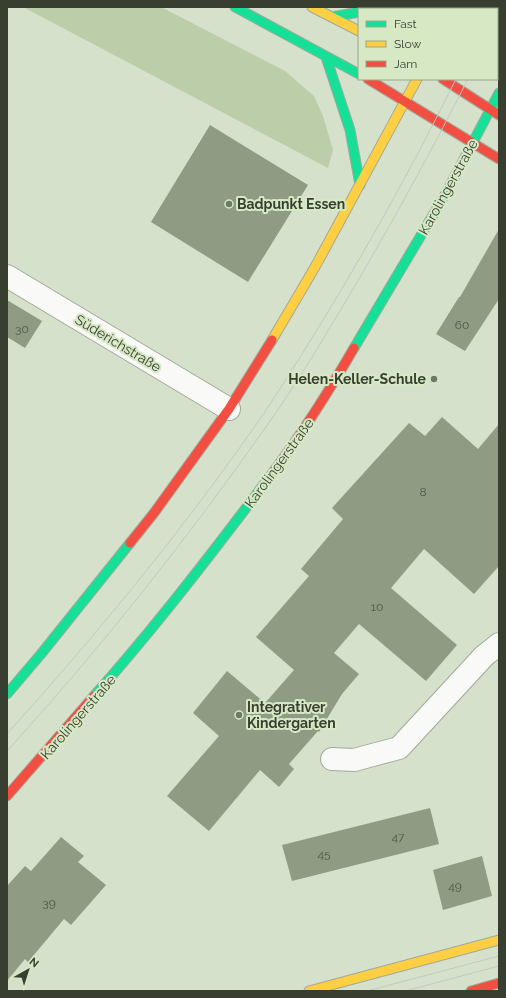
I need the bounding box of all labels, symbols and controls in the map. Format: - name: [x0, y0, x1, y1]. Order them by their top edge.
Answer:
- legend: [358, 8, 498, 80]
- text: Fast: [394, 17, 417, 31]
- text: Slow: [394, 37, 421, 51]
- text: Jam: [394, 57, 417, 71]
- street label: Karolingerstraße: [415, 137, 481, 237]
- place label: Badpunkt Essen: [237, 196, 345, 212]
- marker: Badpunkt Essen: [224, 199, 234, 209]
- street label: Süderichstraße: [72, 311, 164, 375]
- house number: 60: [455, 318, 469, 332]
- house number: 30: [15, 322, 29, 336]
- place label: Helen-Keller-Schule: [288, 371, 427, 387]
- marker: Helen-Keller-Schule: [429, 374, 439, 384]
- street label: Karolingerstraße: [241, 415, 317, 511]
- house number: 8: [419, 485, 427, 499]
- house number: 10: [371, 600, 383, 614]
- street label: Karolingerstraße: [37, 672, 119, 762]
- place label: Integrativer Kindergarten: [247, 699, 336, 731]
- marker: Integrativer Kindergarten: [234, 710, 244, 720]
- house number: 47: [392, 830, 405, 844]
- house number: 45: [317, 847, 331, 861]
- house number: 49: [448, 879, 462, 893]
- house number: 39: [42, 896, 56, 910]
- north arrow: [8, 950, 48, 990]
- text: N: [27, 955, 41, 970]

